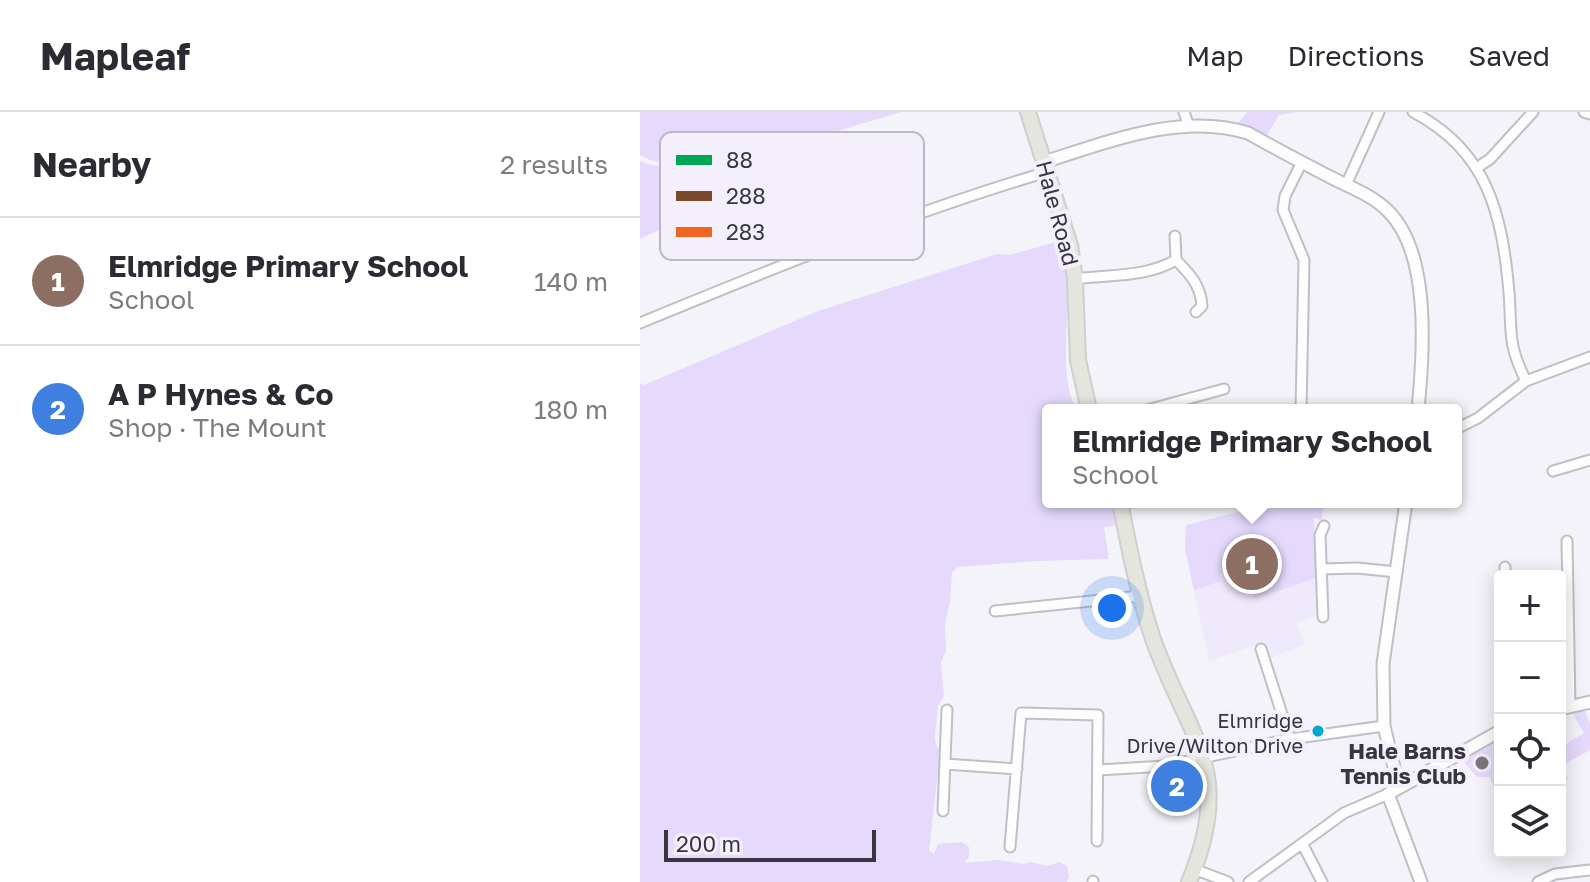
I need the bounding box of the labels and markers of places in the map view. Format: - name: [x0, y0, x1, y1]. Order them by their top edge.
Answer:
- pin: 1: [1226, 534, 1278, 594]
- place label: Elmridge Drive/Wilton Drive: [1126, 708, 1303, 757]
- marker: Elmridge Drive/Wilton Drive: [1310, 723, 1326, 739]
- place label: Hale Barns Tennis Club: [1340, 737, 1466, 789]
- marker: Hale Barns Tennis Club: [1473, 754, 1491, 772]
- pin: 2: [1151, 756, 1203, 816]

